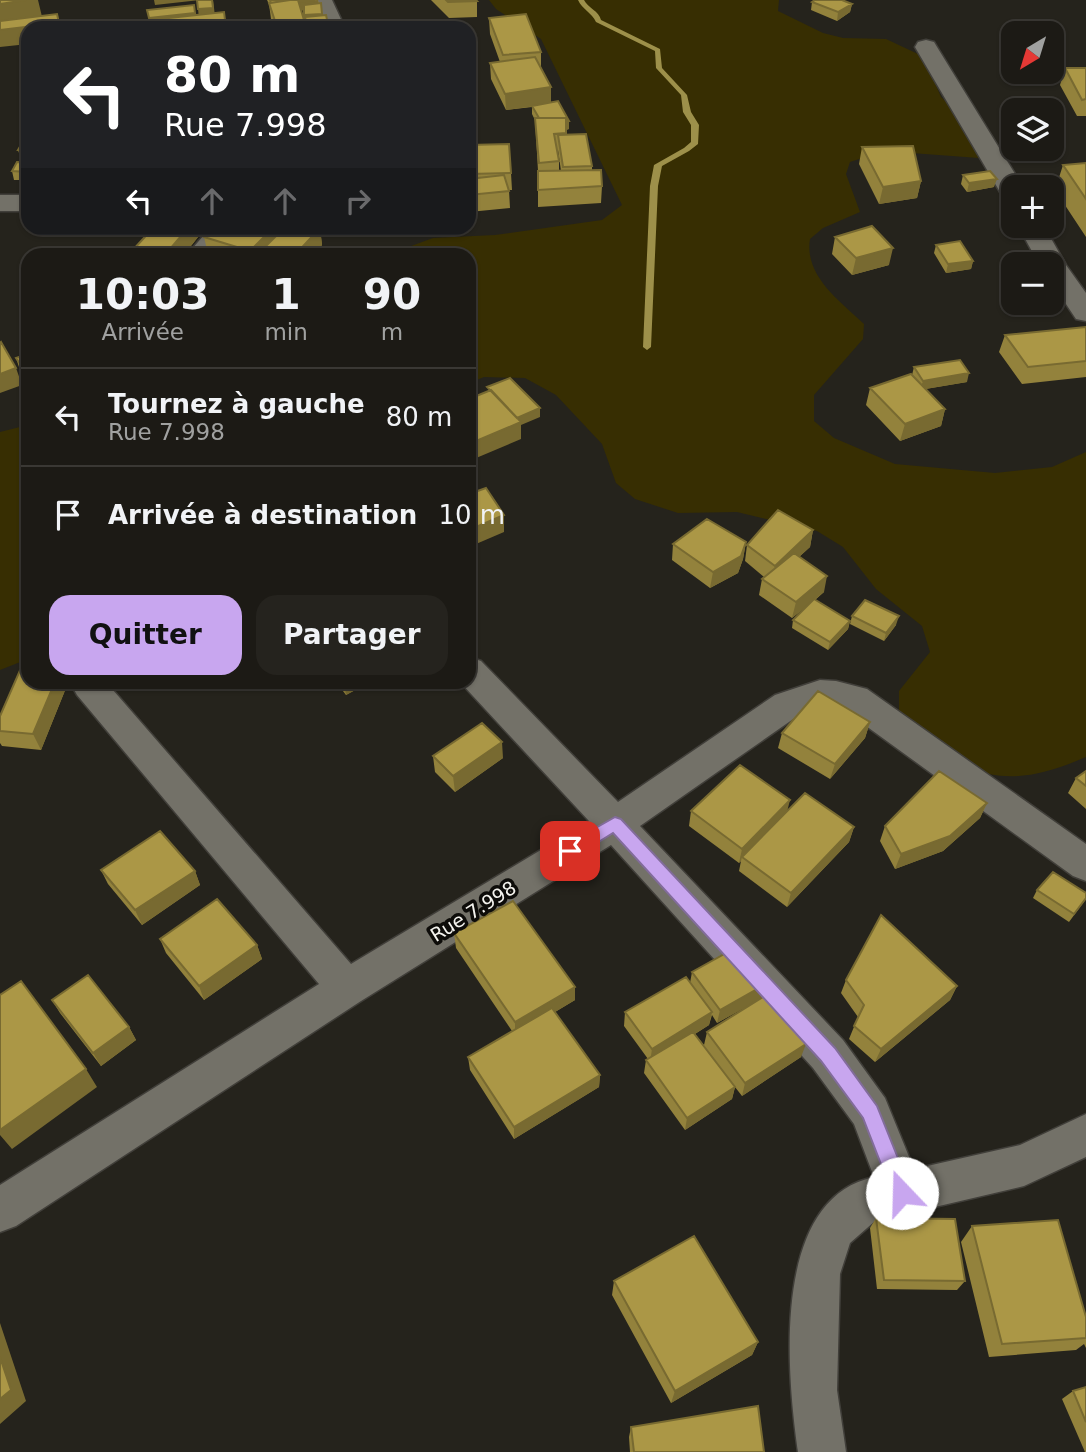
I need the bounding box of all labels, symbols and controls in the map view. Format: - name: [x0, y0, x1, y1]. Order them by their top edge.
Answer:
- north arrow: [1001, 21, 1064, 84]
- map controls: [1001, 21, 1064, 315]
- text: 80 m: [164, 47, 300, 104]
- icon: left: [49, 49, 140, 140]
- button: layers: [1001, 98, 1064, 161]
- text: Rue 7.998: [164, 106, 327, 144]
- button: +: [1001, 175, 1064, 238]
- icon: left: [120, 182, 158, 220]
- icon: ahead: [193, 182, 231, 220]
- icon: ahead: [266, 182, 304, 220]
- icon: right: [339, 182, 377, 220]
- button: −: [1001, 252, 1064, 315]
- text: 10:03: [76, 270, 210, 319]
- text: 1: [271, 270, 301, 319]
- text: 90: [363, 270, 421, 319]
- text: Arrivée: [101, 319, 184, 345]
- text: min: [264, 319, 308, 345]
- text: m: [381, 319, 403, 345]
- text: Tournez à gauche: [108, 389, 365, 419]
- icon: left: [49, 398, 87, 436]
- text: 80 m: [386, 402, 452, 432]
- text: Rue 7.998: [108, 419, 225, 445]
- icon: arrive: [49, 496, 87, 534]
- text: Arrivée à destination: [108, 500, 417, 530]
- text: 10 m: [438, 500, 505, 530]
- button: Quitter: [49, 595, 242, 675]
- button: Partager: [256, 595, 448, 675]
- pin: [540, 821, 600, 881]
- icon: arrive: [551, 832, 589, 870]
- street label: Rue 7.998: [426, 876, 520, 946]
- position arrow: [865, 1156, 939, 1230]

